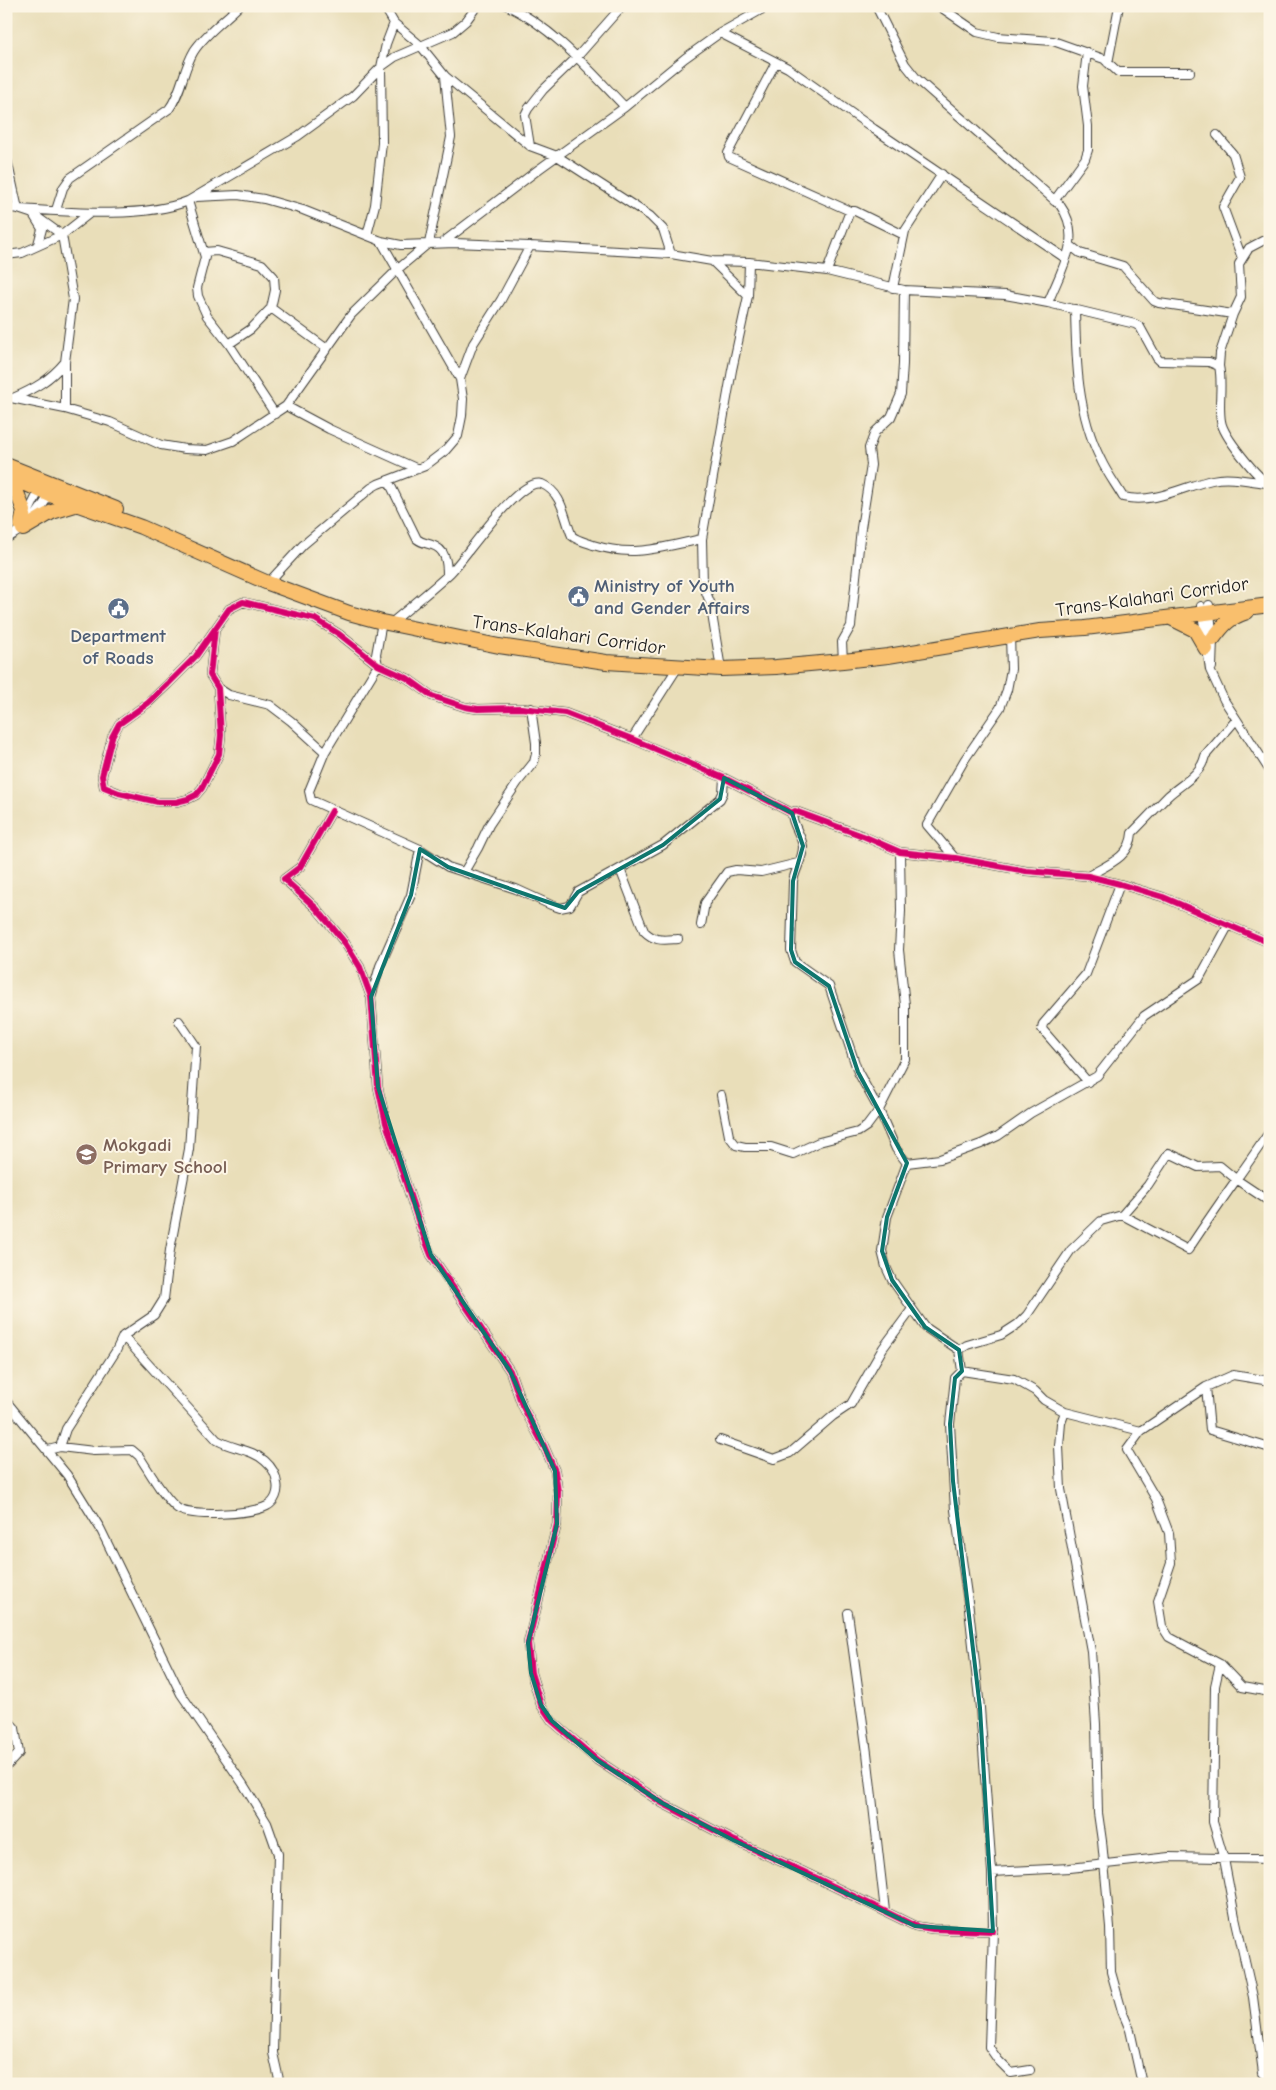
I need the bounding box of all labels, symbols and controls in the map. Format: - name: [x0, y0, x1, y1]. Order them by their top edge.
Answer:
- street label: Trans-Kalahari Corridor: [1054, 573, 1250, 621]
- place label: Ministry of Youth and Gender Affairs: [594, 575, 750, 619]
- public building icon: Ministry of Youth and Gender Affairs: [566, 584, 590, 608]
- public building icon: Department of Roads: [106, 597, 130, 621]
- street label: Trans-Kalahari Corridor: [471, 611, 667, 659]
- place label: Department of Roads: [70, 625, 167, 669]
- place label: Mokgadi Primary School: [103, 1134, 227, 1178]
- school or university icon: Mokgadi Primary School: [75, 1143, 99, 1167]

